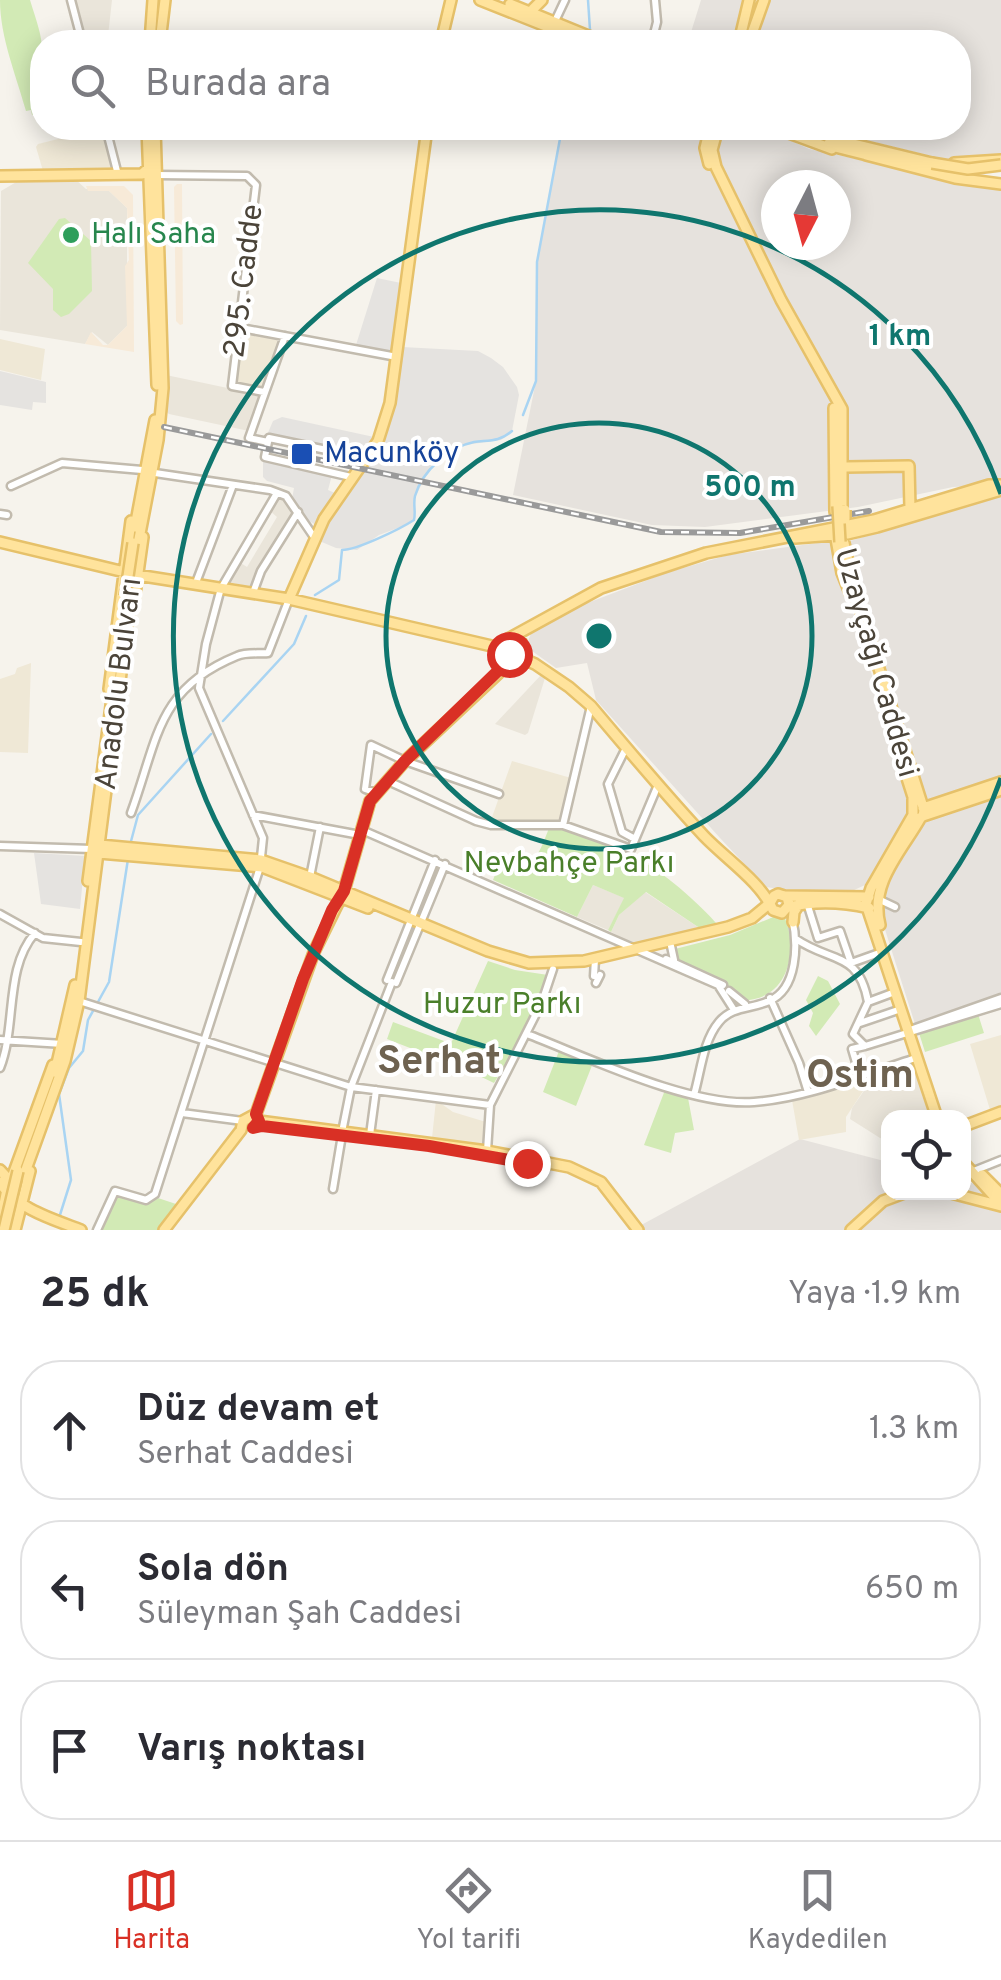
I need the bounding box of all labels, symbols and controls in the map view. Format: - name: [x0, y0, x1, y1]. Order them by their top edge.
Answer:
- search box: [30, 30, 971, 140]
- icon: search: [65, 58, 120, 113]
- text: Burada ara: [145, 61, 331, 110]
- north arrow: [761, 170, 851, 260]
- street label: 295. Cadde: [217, 202, 273, 360]
- place label: Halı Saha: [91, 217, 216, 254]
- marker: Halı Saha: [60, 224, 82, 246]
- text: 1 km: [869, 319, 931, 356]
- place label: Macunköy: [324, 436, 459, 473]
- marker: Macunköy: [289, 441, 315, 467]
- text: 500 m: [704, 470, 796, 507]
- street label: Uzayçağı Caddesi: [825, 544, 925, 782]
- street label: Anadolu Bulvarı: [89, 576, 151, 792]
- centre of rings: [581, 618, 617, 654]
- route start: [487, 632, 533, 678]
- park label: Nevbahçe Parkı: [464, 846, 674, 883]
- park label: Huzur Parkı: [423, 987, 581, 1024]
- district label: Serhat: [377, 1038, 501, 1088]
- district label: Ostim: [806, 1052, 914, 1102]
- map controls: [881, 1110, 971, 1200]
- button: locate: [881, 1110, 971, 1200]
- route end: [505, 1141, 551, 1187]
- text: 25 dk: [40, 1269, 150, 1322]
- text: Yaya · 1.9 km: [788, 1275, 961, 1315]
- text: Düz devam et: [137, 1386, 379, 1435]
- icon: ahead: [42, 1403, 97, 1458]
- text: 1.3 km: [869, 1410, 959, 1450]
- text: Serhat Caddesi: [137, 1435, 354, 1475]
- text: Sola dön: [137, 1546, 289, 1595]
- icon: left: [42, 1563, 97, 1618]
- text: 650 m: [865, 1570, 959, 1610]
- text: Süleyman Şah Caddesi: [137, 1595, 462, 1635]
- icon: arrive: [42, 1723, 97, 1778]
- text: Varış noktası: [137, 1726, 366, 1775]
- tab: Harita: [113, 1863, 190, 1959]
- tab: Yol tarifi: [417, 1863, 521, 1959]
- tab: Kaydedilen: [748, 1863, 888, 1959]

